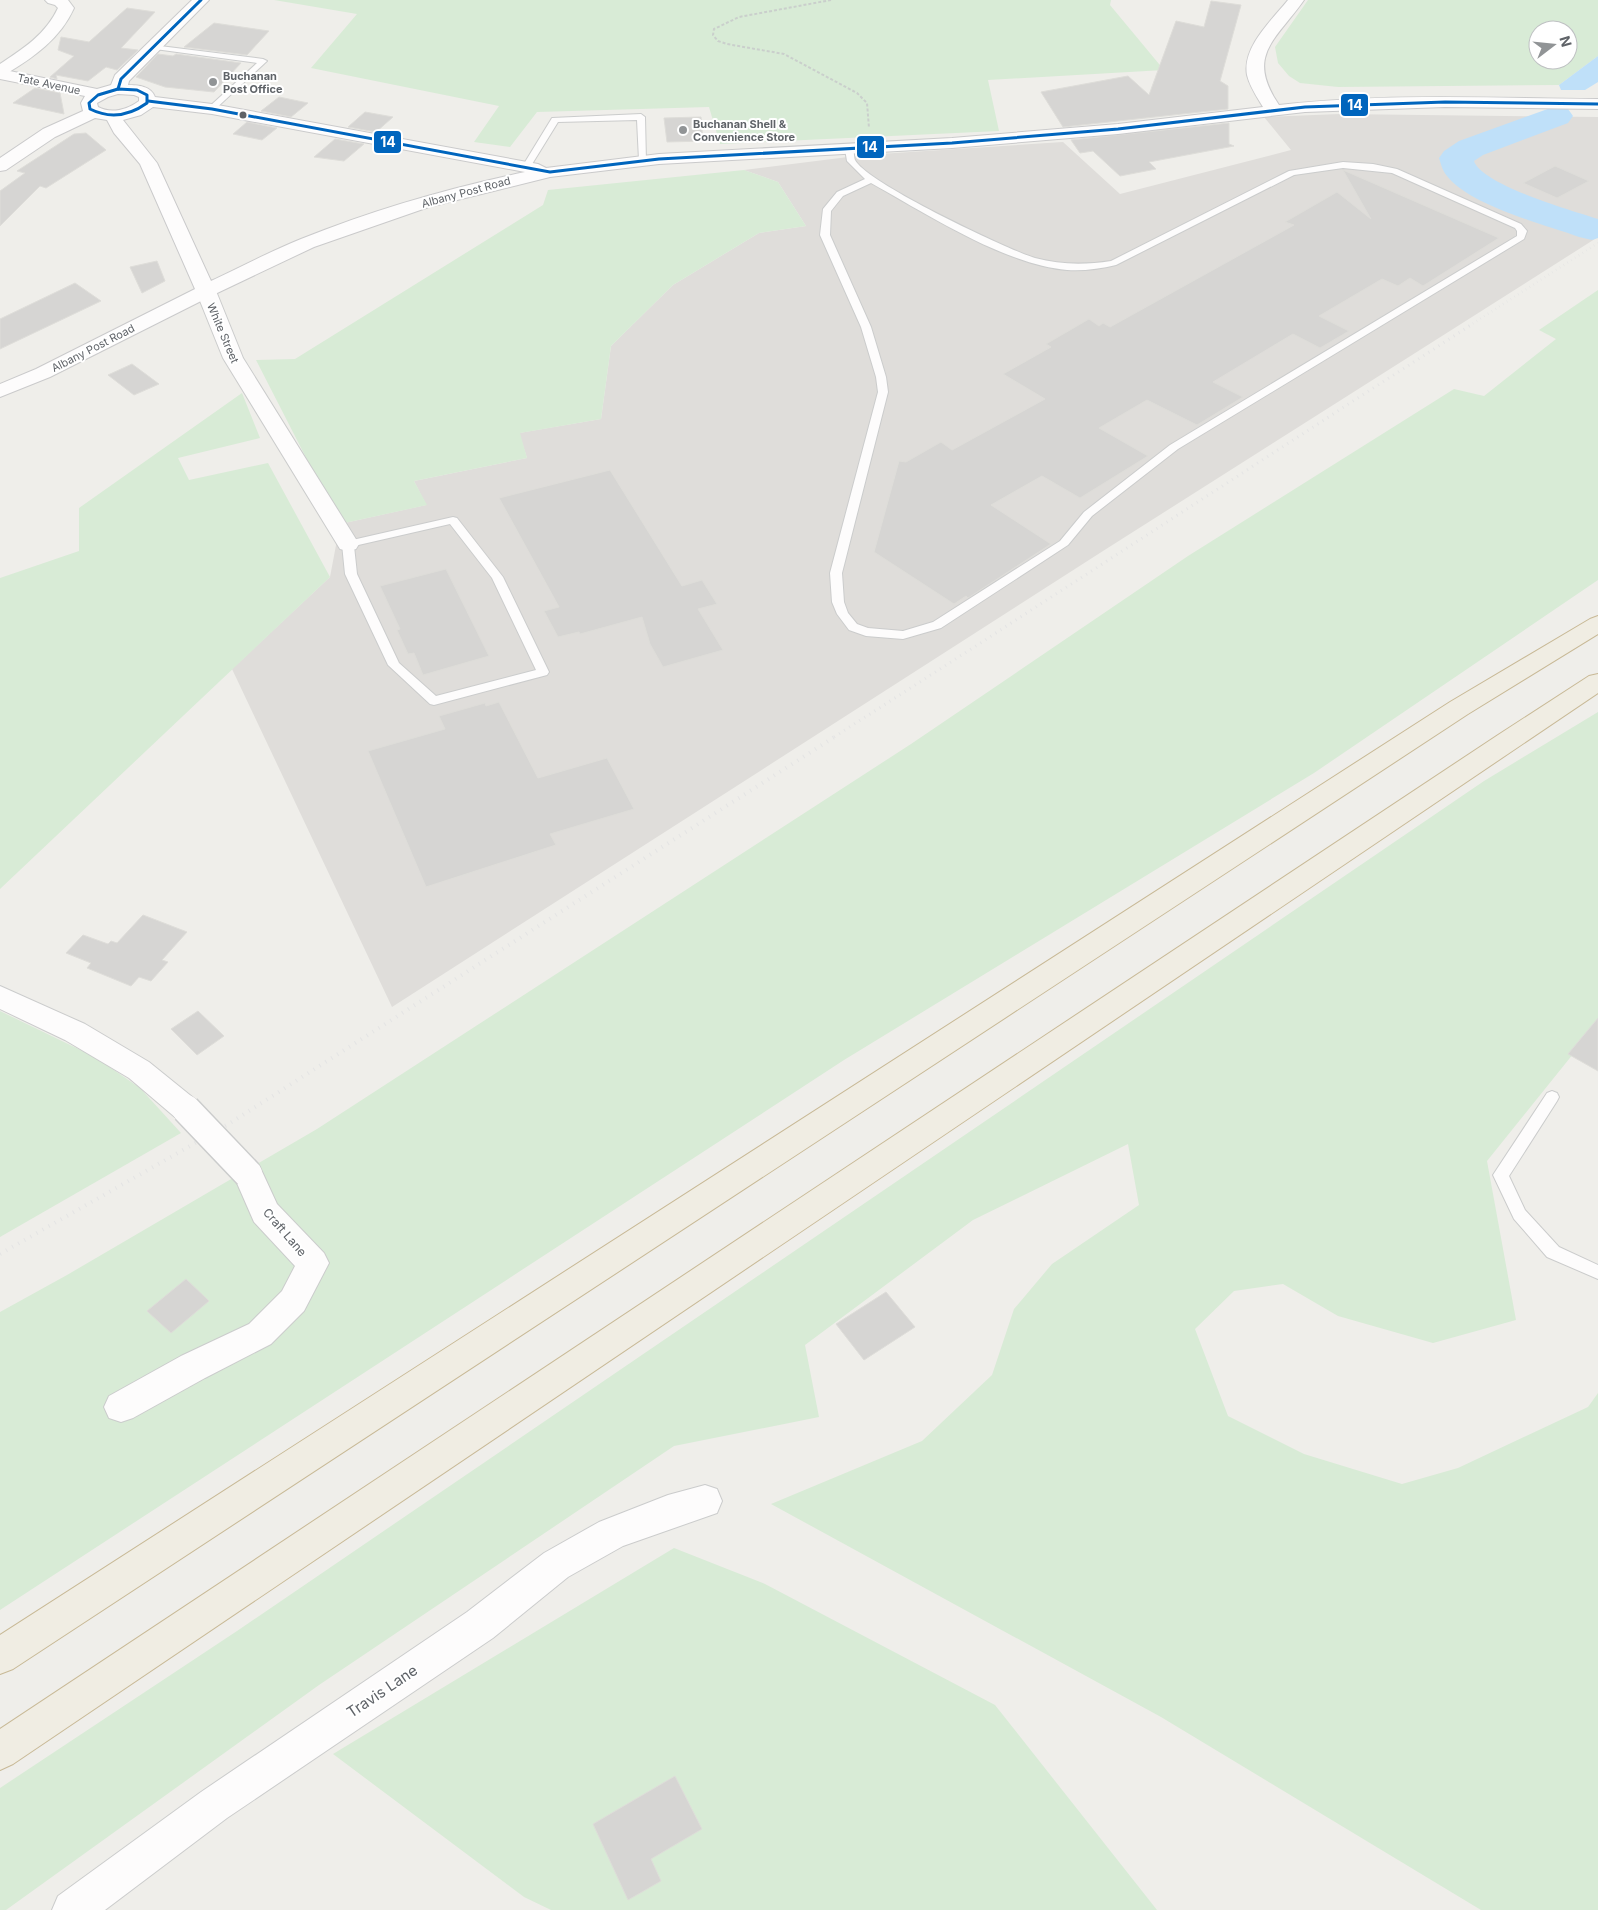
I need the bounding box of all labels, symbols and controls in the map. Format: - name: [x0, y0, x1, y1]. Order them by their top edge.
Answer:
- north arrow: [1528, 20, 1578, 70]
- text: N: [1556, 34, 1576, 49]
- place label: Buchanan Post Office: [223, 69, 283, 96]
- street label: Tate Avenue: [16, 70, 82, 98]
- marker: Buchanan Post Office: [207, 76, 219, 88]
- line badge: 14: [1340, 93, 1369, 117]
- text: 14: [1347, 96, 1363, 113]
- unlabelled marker: [238, 110, 248, 120]
- place label: Buchanan Shell & Convenience Store: [693, 117, 795, 144]
- marker: Buchanan Shell & Convenience Store: [677, 124, 689, 136]
- line badge: 14: [373, 130, 402, 154]
- text: 14: [380, 133, 396, 150]
- line badge: 14: [856, 135, 885, 159]
- text: 14: [862, 138, 878, 155]
- street label: Albany Post Road: [420, 173, 512, 211]
- street label: White Street: [204, 301, 242, 366]
- street label: Albany Post Road: [49, 321, 137, 375]
- street label: Craft Lane: [260, 1205, 310, 1259]
- street label: Travis Lane: [343, 1660, 421, 1722]

